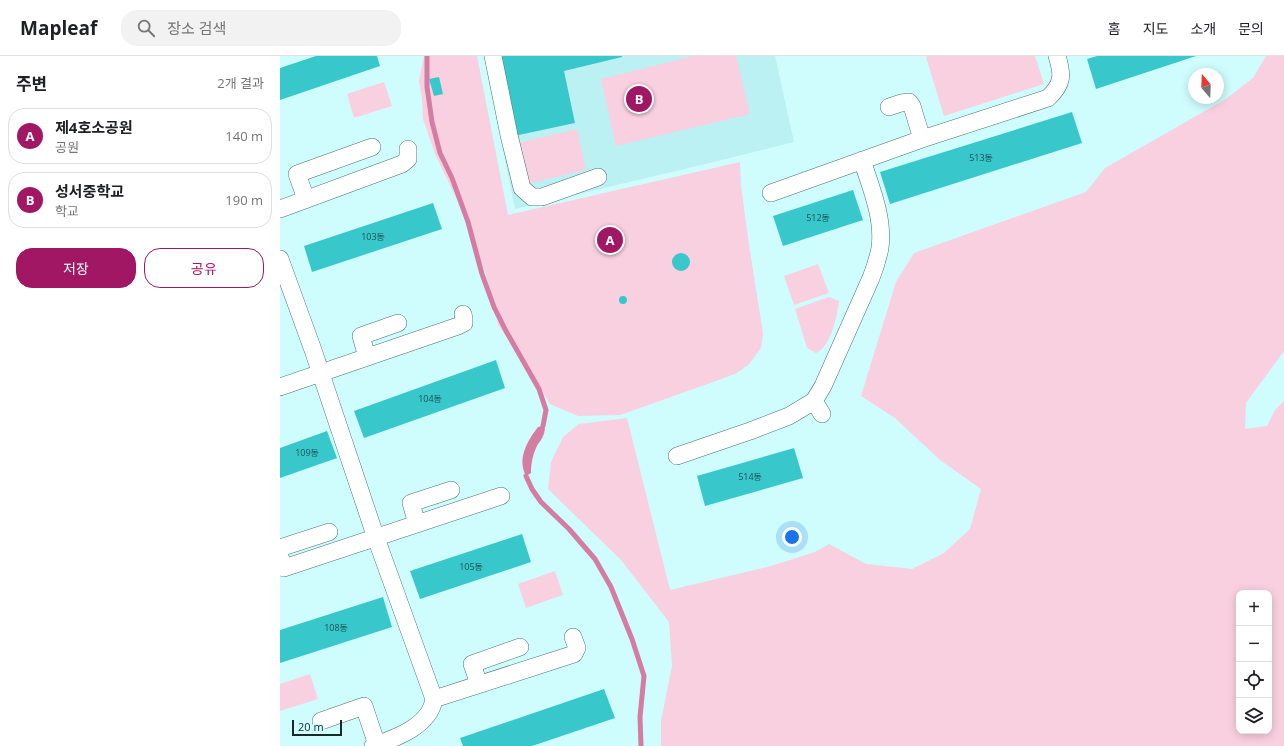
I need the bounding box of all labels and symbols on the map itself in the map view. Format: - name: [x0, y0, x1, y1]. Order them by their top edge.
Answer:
- north arrow: [1188, 68, 1224, 104]
- pin: B: [626, 84, 652, 114]
- house number: 513동: [969, 151, 993, 164]
- house number: 512동: [806, 211, 830, 224]
- pin: A: [597, 225, 623, 255]
- house number: 103동: [361, 230, 385, 243]
- house number: 104동: [418, 392, 442, 405]
- house number: 109동: [295, 446, 319, 459]
- house number: 514동: [738, 470, 762, 483]
- your location: [782, 527, 802, 547]
- house number: 105동: [459, 560, 483, 573]
- house number: 108동: [324, 621, 348, 634]
- scale bar: [292, 718, 342, 737]

